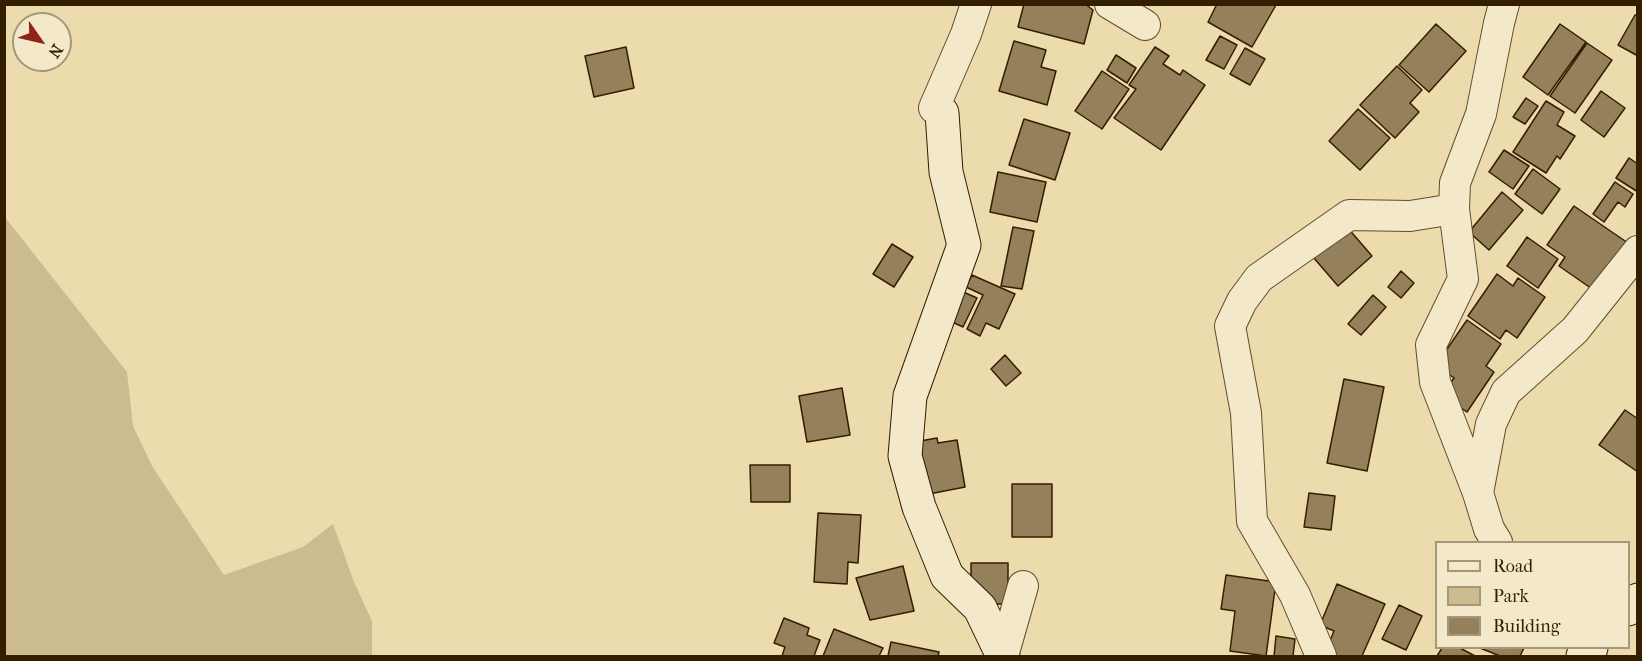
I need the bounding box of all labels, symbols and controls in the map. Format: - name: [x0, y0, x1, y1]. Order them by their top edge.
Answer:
- north arrow: [12, 12, 72, 72]
- text: N: [44, 41, 67, 62]
- legend: [1435, 541, 1630, 649]
- text: Road: [1493, 556, 1533, 577]
- text: Park: [1493, 586, 1529, 607]
- text: Building: [1493, 616, 1560, 637]

